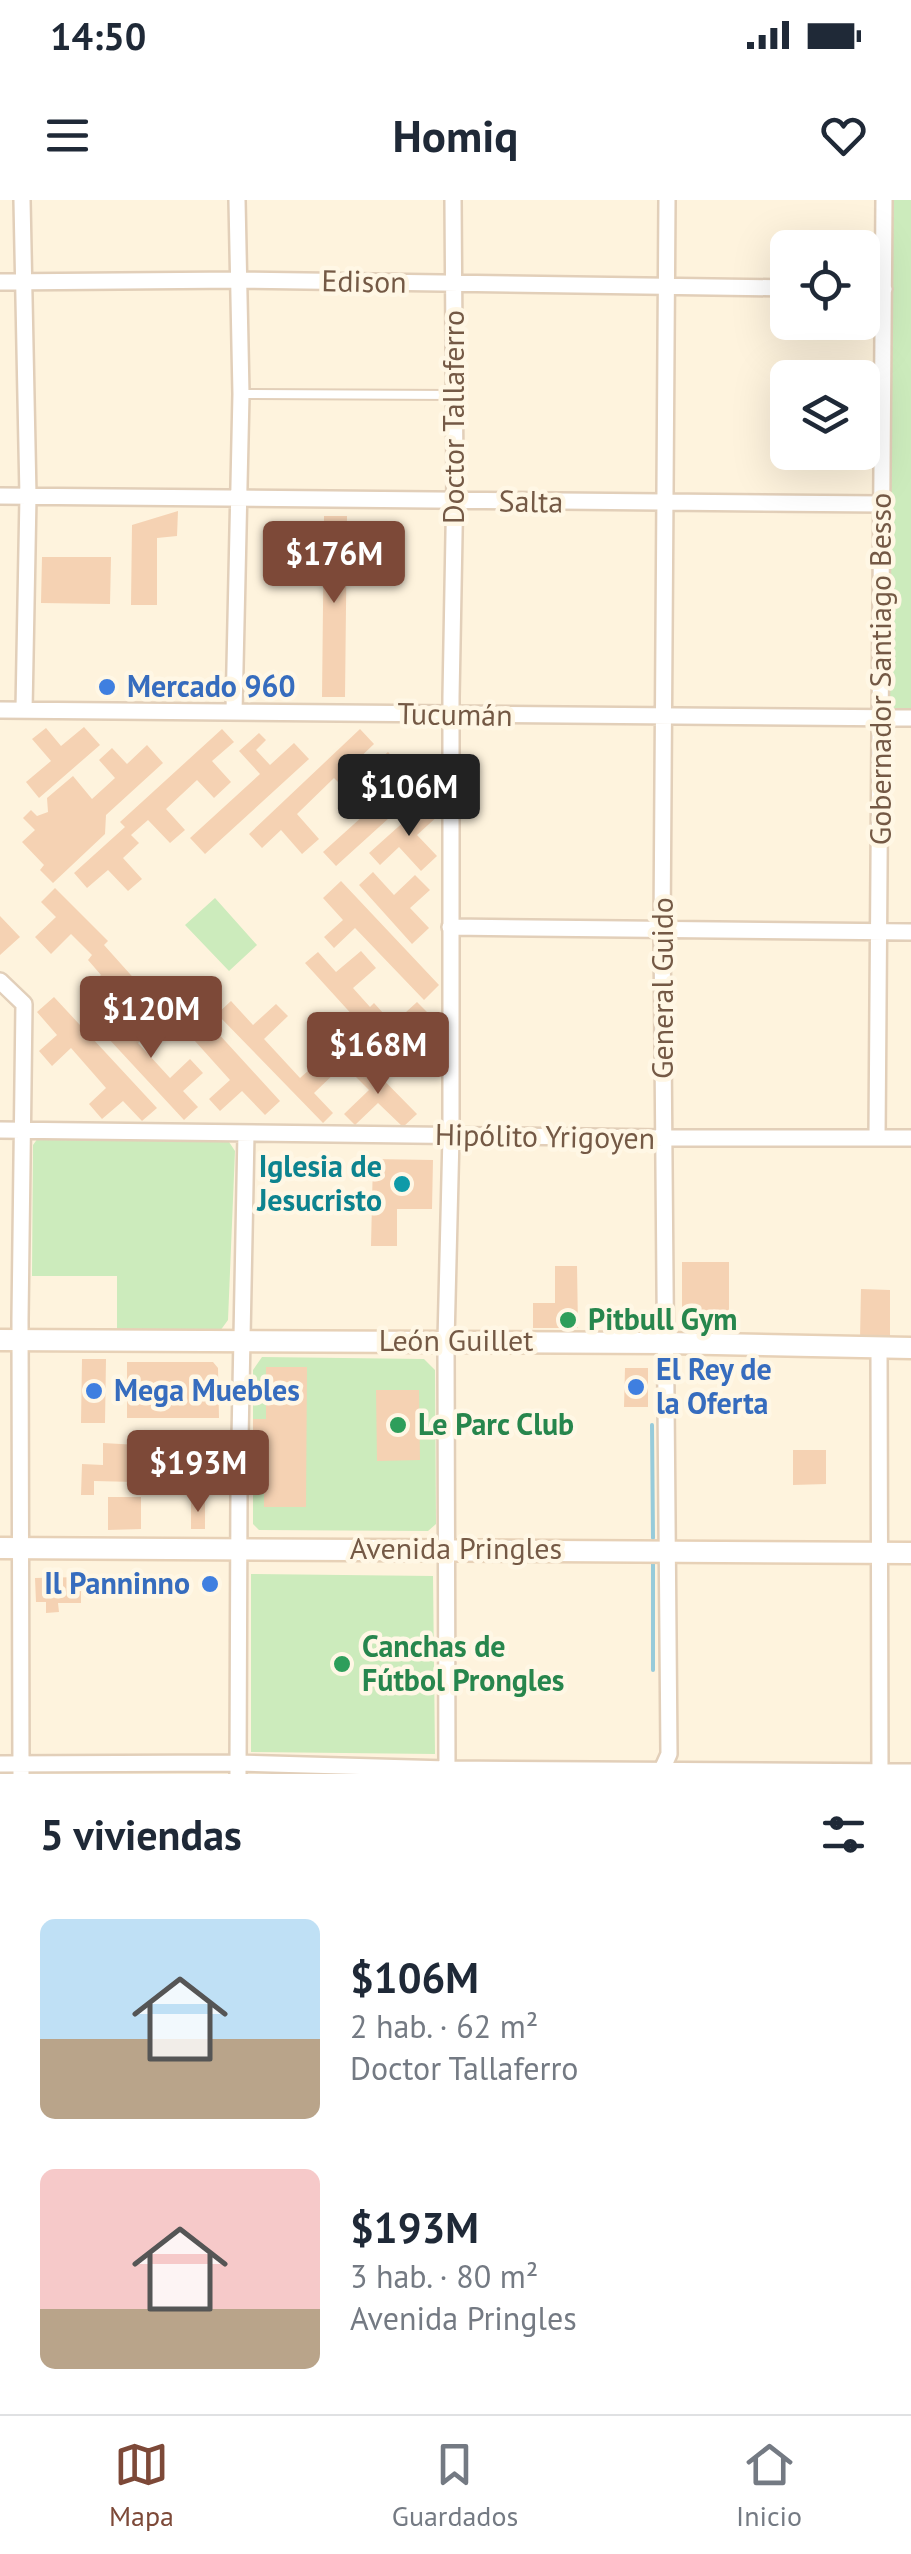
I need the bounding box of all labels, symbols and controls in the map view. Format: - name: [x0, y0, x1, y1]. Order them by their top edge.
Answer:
- text: 14:50: [50, 11, 146, 60]
- text: Homiq: [393, 106, 518, 164]
- icon: menu: [40, 108, 95, 163]
- icon: heart: [816, 108, 871, 163]
- map controls: [770, 230, 880, 470]
- button: locate: [770, 230, 880, 340]
- street label: Edison: [321, 260, 407, 301]
- street label: Doctor Tallaferro: [433, 310, 472, 524]
- button: layers: [770, 360, 880, 470]
- street label: Salta: [498, 480, 564, 521]
- street label: Gobernador Santiago Besso: [860, 493, 899, 845]
- pin: $176M: [264, 521, 404, 606]
- text: $176M: [285, 532, 383, 574]
- place label: Mercado 960: [127, 666, 296, 705]
- marker: Mercado 960: [96, 676, 118, 698]
- street label: Tucumán: [397, 693, 513, 734]
- pin: $106M: [339, 754, 479, 839]
- text: $106M: [360, 765, 458, 807]
- street label: General Guido: [642, 897, 681, 1079]
- pin: $120M: [81, 976, 221, 1061]
- text: $120M: [102, 987, 200, 1029]
- pin: $168M: [308, 1012, 448, 1097]
- text: $168M: [329, 1023, 427, 1065]
- street label: Hipólito Yrigoyen: [435, 1114, 655, 1157]
- place label: Iglesia de Jesucristo: [256, 1146, 382, 1219]
- marker: Iglesia de Jesucristo: [391, 1173, 413, 1195]
- place label: Pitbull Gym: [588, 1299, 738, 1338]
- marker: Pitbull Gym: [557, 1309, 579, 1331]
- street label: León Guillet: [379, 1320, 533, 1359]
- place label: El Rey de la Oferta: [656, 1349, 772, 1422]
- place label: Mega Muebles: [114, 1370, 300, 1409]
- marker: El Rey de la Oferta: [625, 1376, 647, 1398]
- marker: Mega Muebles: [83, 1380, 105, 1402]
- place label: Le Parc Club: [418, 1404, 574, 1443]
- marker: Le Parc Club: [387, 1414, 409, 1436]
- pin: $193M: [128, 1430, 268, 1515]
- text: $193M: [149, 1441, 247, 1483]
- street label: Avenida Pringles: [350, 1528, 562, 1567]
- place label: Il Panninno: [44, 1563, 190, 1602]
- marker: Il Panninno: [199, 1573, 221, 1595]
- place label: Canchas de Fútbol Prongles: [362, 1626, 565, 1699]
- marker: Canchas de Fútbol Prongles: [331, 1653, 353, 1675]
- text: 5 viviendas: [40, 1807, 242, 1862]
- icon: filters: [816, 1807, 871, 1862]
- text: $106M: [350, 1950, 479, 2005]
- icon: home: [120, 1959, 240, 2079]
- text: 2 hab. · 62 m²: [350, 2005, 538, 2047]
- text: Doctor Tallaferro: [350, 2047, 578, 2089]
- text: $193M: [350, 2200, 479, 2255]
- icon: home: [120, 2209, 240, 2329]
- text: 3 hab. · 80 m²: [350, 2255, 538, 2297]
- text: Avenida Pringles: [350, 2297, 577, 2339]
- tab: Mapa: [109, 2437, 174, 2534]
- tab: Guardados: [392, 2437, 518, 2534]
- tab: Inicio: [736, 2437, 802, 2534]

